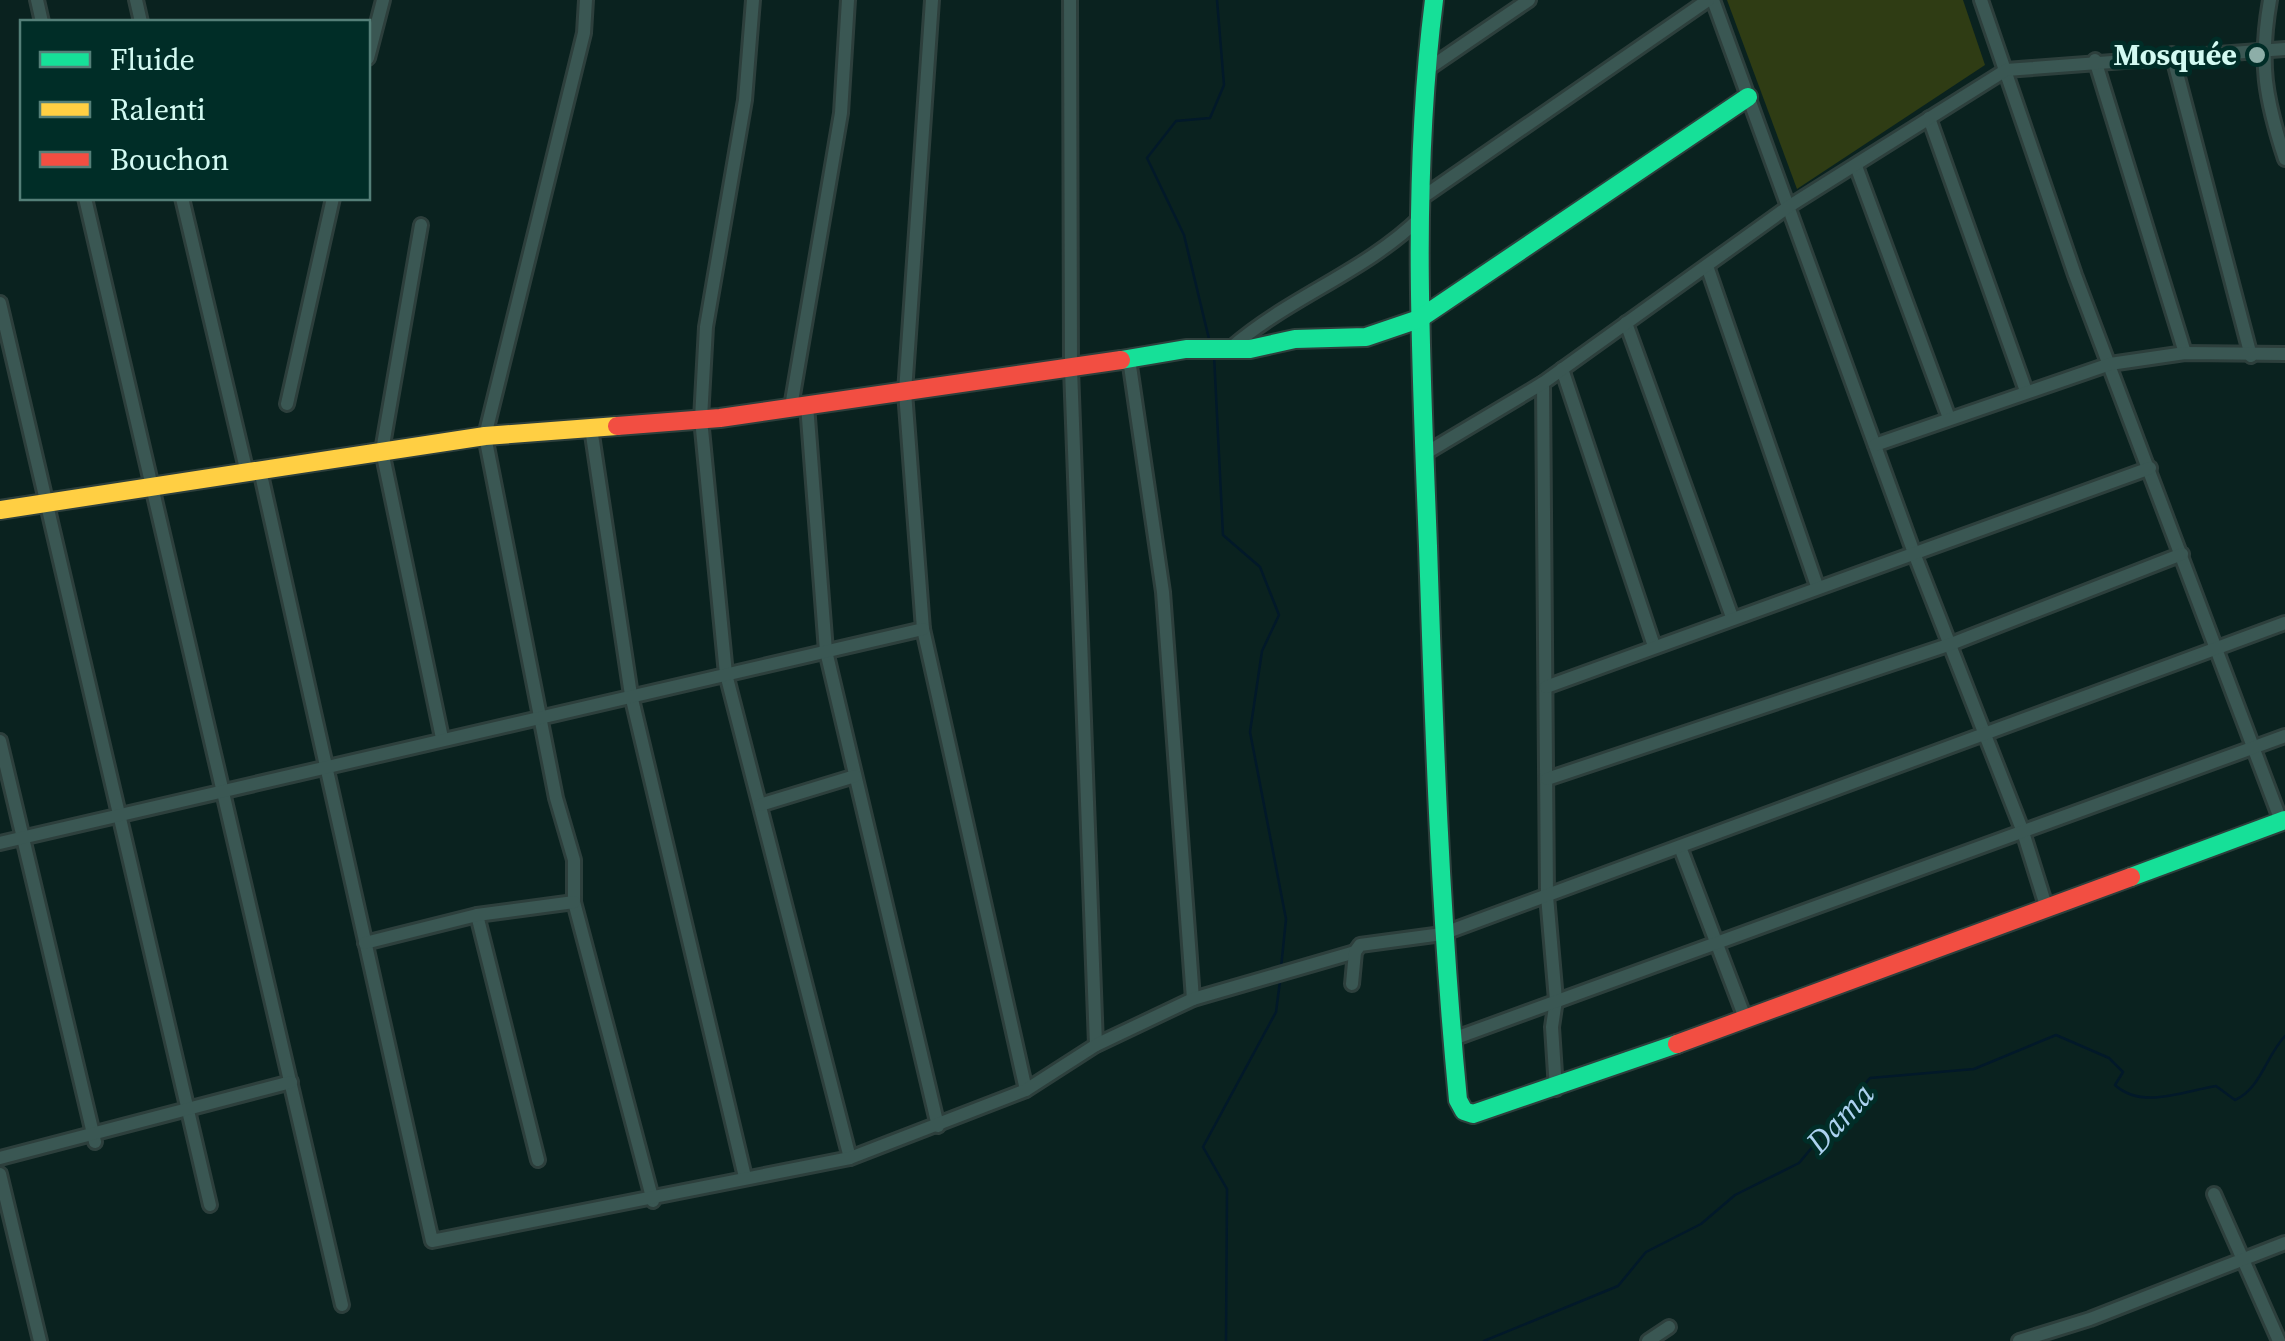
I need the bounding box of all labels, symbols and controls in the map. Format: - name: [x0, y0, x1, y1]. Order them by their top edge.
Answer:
- legend: [20, 20, 370, 200]
- place label: Mosquée: [2114, 34, 2237, 75]
- text: Fluide: [110, 39, 195, 80]
- marker: Mosquée: [2246, 44, 2268, 66]
- text: Ralenti: [110, 89, 206, 130]
- text: Bouchon: [110, 139, 229, 180]
- water label: Dama: [1795, 1073, 1884, 1164]

